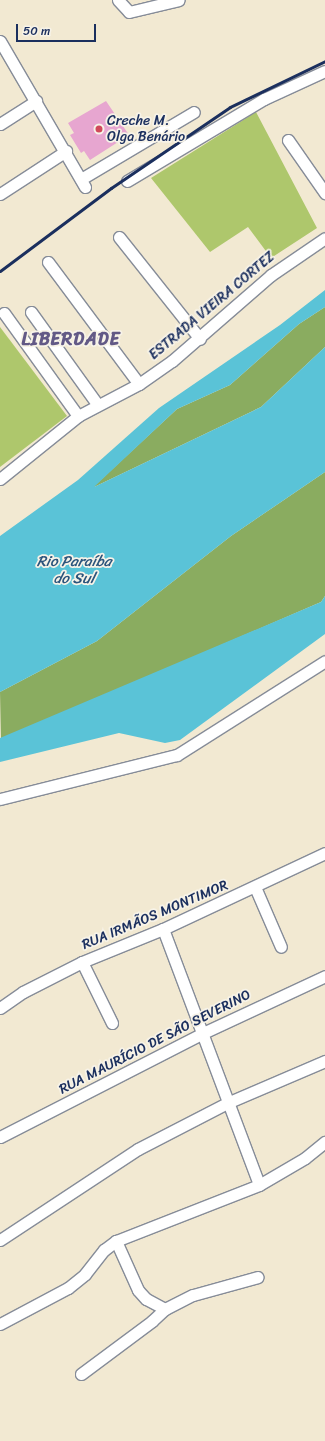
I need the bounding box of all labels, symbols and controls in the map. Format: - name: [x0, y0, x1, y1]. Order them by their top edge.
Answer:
- scale bar: [18, 16, 98, 42]
- text: 50 m: [23, 20, 50, 42]
- place label: Creche M. Olga Benário: [107, 113, 185, 146]
- marker: Creche M. Olga Benário: [94, 124, 104, 134]
- street label: ESTRADA VIEIRA CORTEZ: [146, 248, 278, 364]
- district label: LIBERDADE: [21, 328, 121, 350]
- water label: Rio Paraíba do Sul: [37, 552, 111, 587]
- street label: RUA IRMÃOS MONTIMOR: [80, 877, 230, 953]
- street label: RUA MAURÍCIO DE SÃO SEVERINO: [56, 986, 254, 1098]

